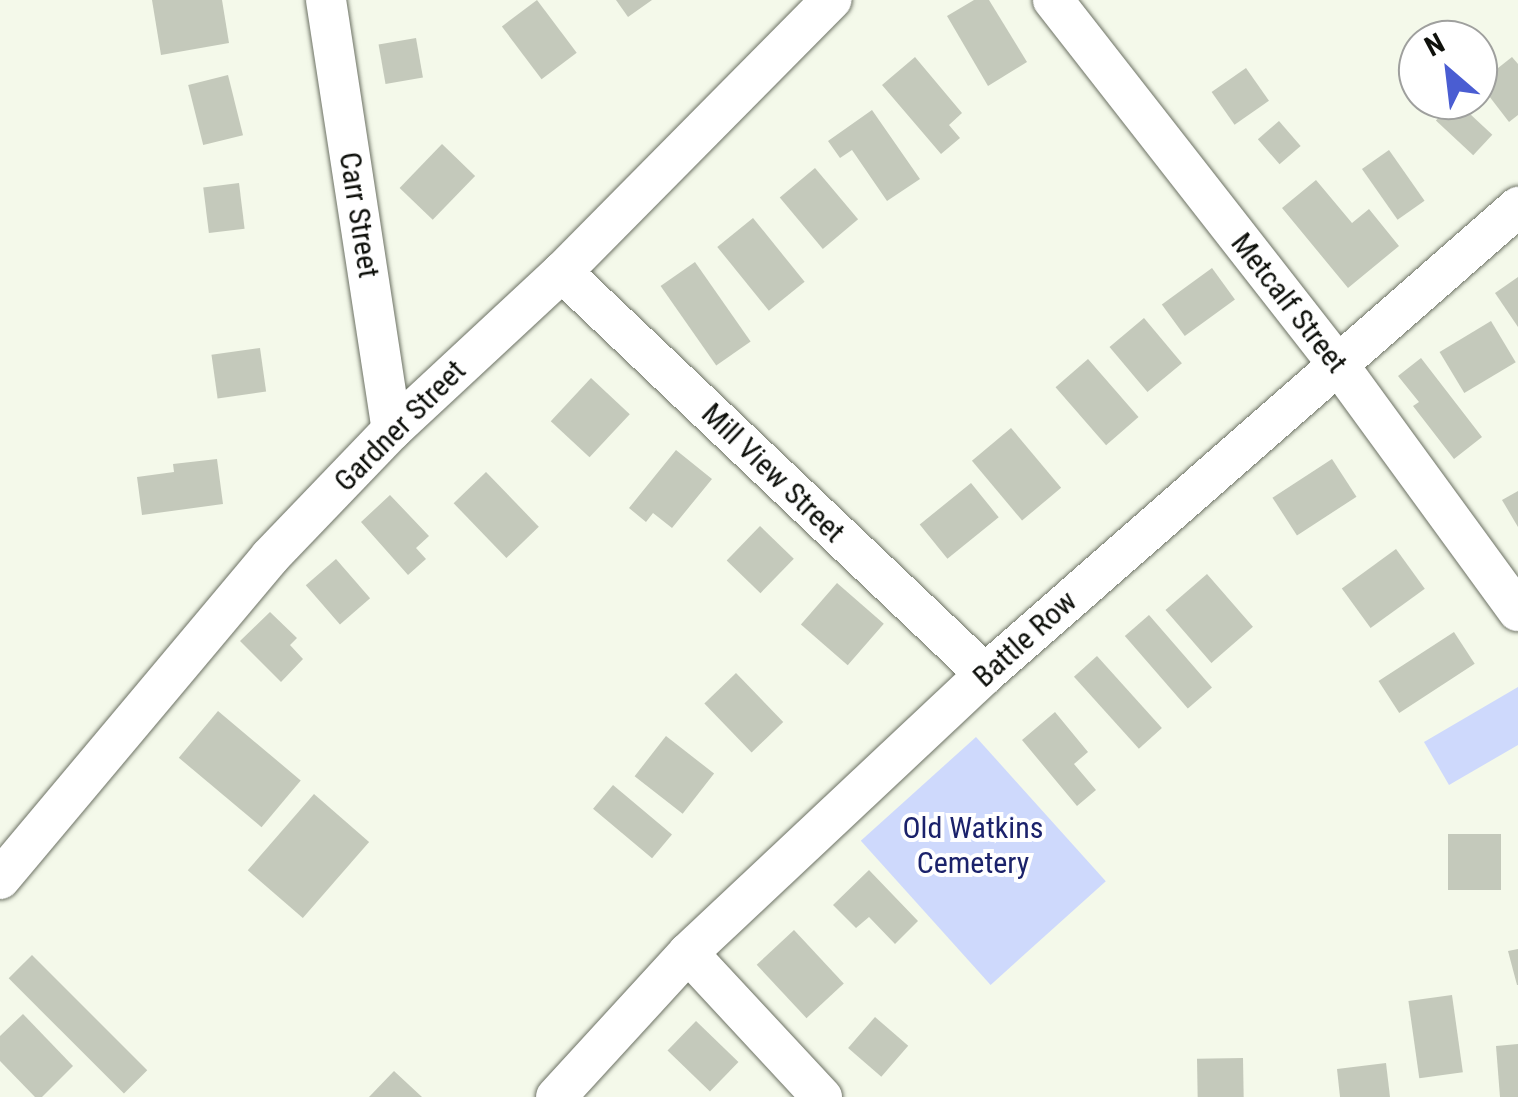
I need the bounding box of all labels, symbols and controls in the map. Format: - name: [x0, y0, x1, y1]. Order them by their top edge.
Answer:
- north arrow: [1398, 20, 1498, 120]
- text: N: [1419, 26, 1450, 63]
- street label: Carr Street: [331, 150, 387, 280]
- street label: Metcalf Street: [1223, 226, 1355, 380]
- street label: Gardner Street: [327, 353, 473, 499]
- street label: Mill View Street: [694, 396, 852, 550]
- street label: Battle Row: [966, 583, 1084, 695]
- park label: Old Watkins Cemetery: [903, 810, 1043, 880]

